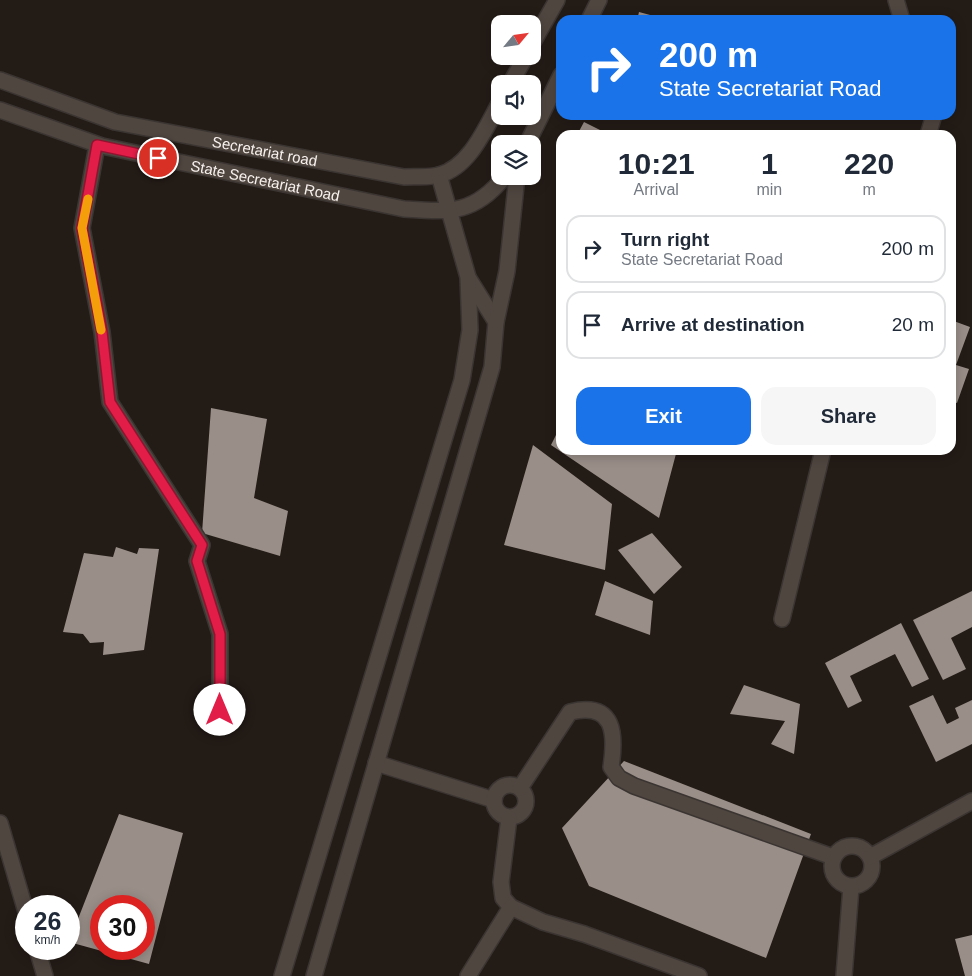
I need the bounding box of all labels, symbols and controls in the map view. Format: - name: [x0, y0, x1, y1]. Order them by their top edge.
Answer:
- north arrow: [491, 15, 541, 65]
- map controls: [491, 15, 541, 185]
- icon: right: [576, 35, 641, 100]
- text: 200 m: [659, 35, 758, 74]
- button: sound: [491, 75, 541, 125]
- text: State Secretariat Road: [659, 76, 882, 101]
- street label: Secretariat road: [211, 132, 319, 169]
- button: layers: [491, 135, 541, 185]
- pin: [137, 137, 179, 179]
- icon: arrive: [144, 144, 172, 172]
- text: 10:21: [618, 147, 695, 180]
- text: 1: [761, 147, 778, 180]
- text: 220: [844, 147, 894, 180]
- street label: State Secretariat Road: [189, 156, 341, 204]
- text: Arrival: [634, 181, 679, 198]
- text: min: [756, 181, 782, 198]
- text: m: [862, 181, 876, 198]
- text: Turn right: [621, 229, 709, 250]
- icon: right: [578, 235, 606, 263]
- text: 200 m: [881, 238, 934, 259]
- text: State Secretariat Road: [621, 251, 783, 268]
- icon: arrive: [578, 311, 606, 339]
- text: Arrive at destination: [621, 314, 805, 335]
- text: 20 m: [892, 314, 934, 335]
- button: Exit: [576, 387, 751, 445]
- button: Share: [761, 387, 936, 445]
- position arrow: [193, 683, 245, 735]
- speed limit sign: 30: [90, 895, 155, 960]
- text: 26: [34, 907, 61, 935]
- text: km/h: [34, 933, 61, 947]

